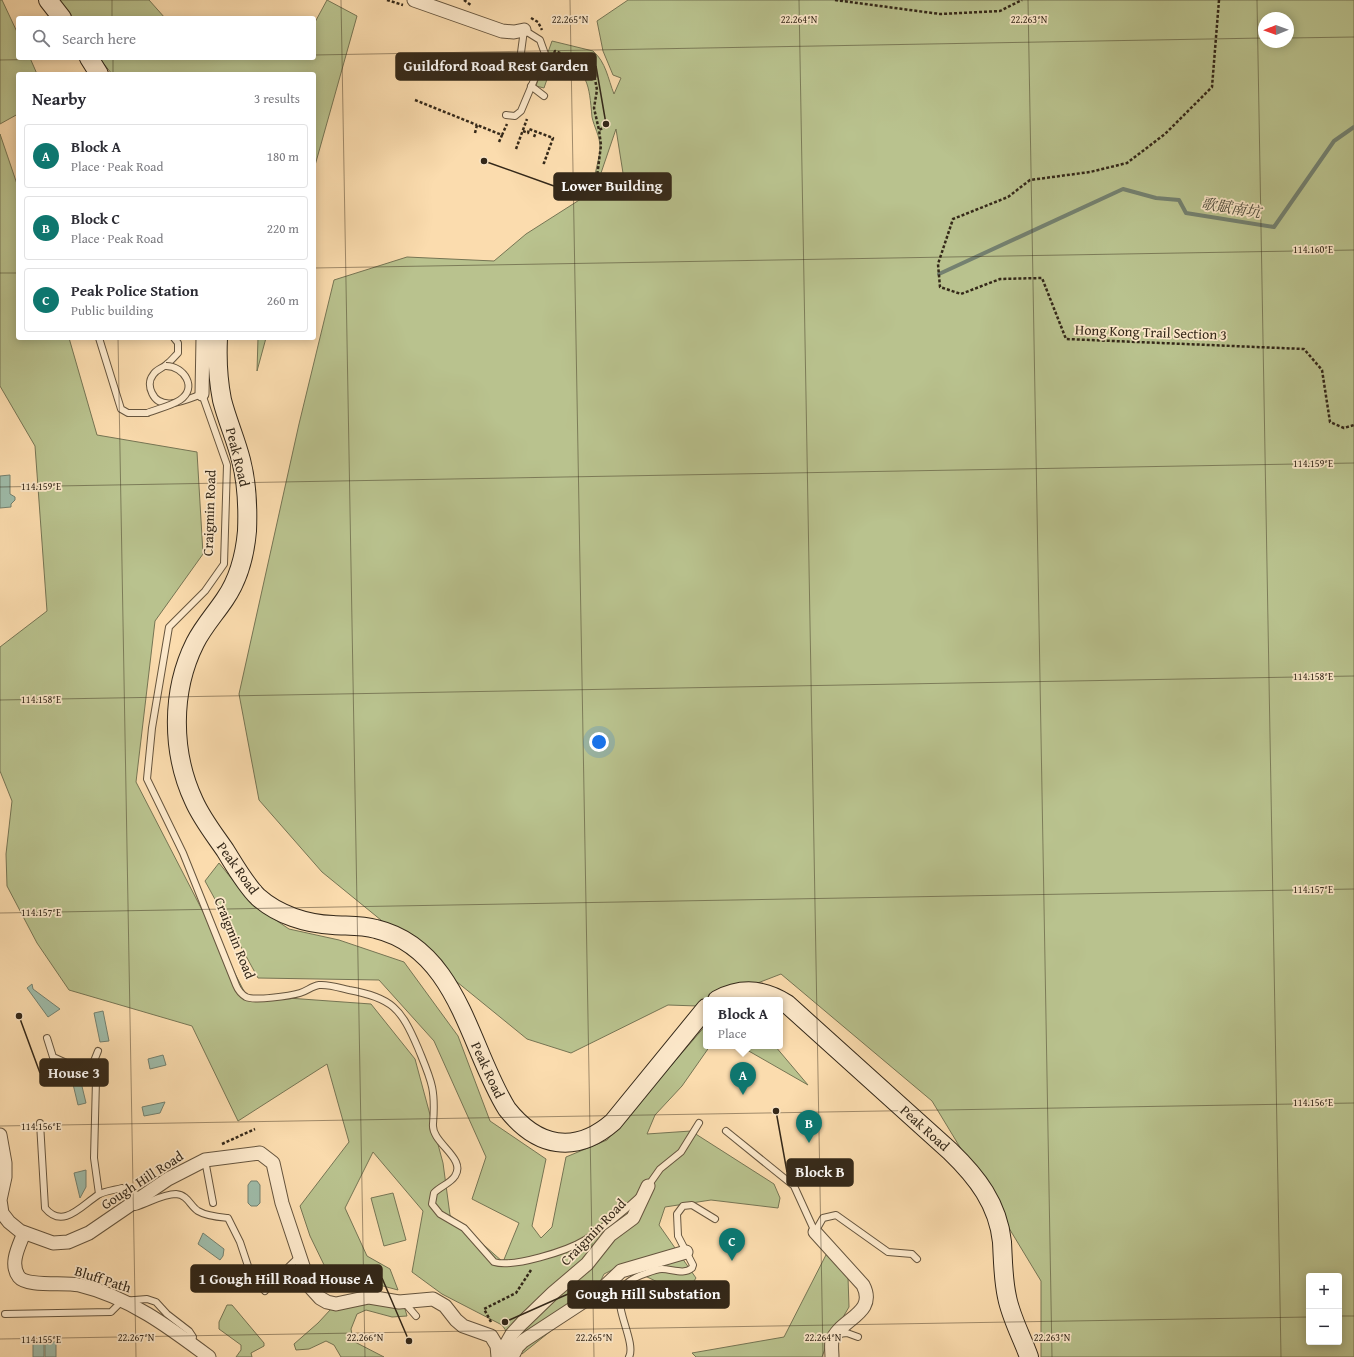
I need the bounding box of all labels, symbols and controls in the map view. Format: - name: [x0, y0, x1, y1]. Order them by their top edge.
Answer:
- text: 22.265°N: [552, 12, 589, 27]
- text: 22.264°N: [781, 12, 818, 27]
- text: 22.263°N: [1011, 12, 1048, 27]
- north arrow: [1258, 12, 1294, 48]
- search box: [16, 16, 316, 60]
- icon: search: [30, 27, 52, 49]
- text: Search here: [62, 28, 136, 49]
- callout: Guildford Road Rest Garden: [396, 53, 596, 80]
- text: Guildford Road Rest Garden: [404, 55, 589, 76]
- text: Nearby: [32, 86, 86, 111]
- text: 3 results: [254, 89, 300, 108]
- text: Block A: [71, 136, 121, 157]
- text: A: [42, 147, 50, 166]
- text: 180 m: [267, 147, 299, 166]
- text: Place · Peak Road: [71, 157, 163, 176]
- callout: Lower Building: [554, 173, 671, 200]
- text: Lower Building: [562, 175, 663, 196]
- water label: 歌賦南坑: [1200, 192, 1264, 223]
- text: Block C: [71, 208, 120, 229]
- text: B: [42, 219, 50, 238]
- text: 220 m: [267, 219, 299, 238]
- text: Place · Peak Road: [71, 229, 163, 248]
- text: 114.160°E: [1293, 242, 1333, 257]
- text: Peak Police Station: [71, 280, 199, 301]
- text: C: [42, 291, 50, 310]
- text: 260 m: [267, 291, 299, 310]
- text: Public building: [71, 301, 153, 320]
- street label: Hong Kong Trail Section 3: [1075, 319, 1227, 345]
- street label: Peak Road: [221, 425, 255, 489]
- text: 114.159°E: [1293, 456, 1333, 471]
- street label: Craigmin Road: [197, 469, 221, 557]
- text: 114.159°E: [21, 479, 61, 494]
- text: 114.158°E: [1293, 669, 1333, 684]
- text: 114.158°E: [21, 692, 61, 707]
- your location: [589, 732, 609, 752]
- street label: Peak Road: [212, 838, 264, 899]
- text: 114.157°E: [1293, 882, 1333, 897]
- street label: Craigmin Road: [210, 894, 261, 982]
- text: 114.157°E: [21, 905, 61, 920]
- popup: [703, 997, 783, 1049]
- text: Block A: [718, 1003, 768, 1024]
- text: Place: [718, 1024, 747, 1043]
- street label: Peak Road: [466, 1038, 510, 1102]
- callout: House 3: [40, 1059, 108, 1086]
- text: House 3: [48, 1062, 100, 1083]
- pin: A: [730, 1062, 756, 1095]
- text: 114.156°E: [1293, 1095, 1333, 1110]
- street label: Peak Road: [896, 1100, 954, 1156]
- pin: B: [796, 1110, 822, 1143]
- text: 114.156°E: [21, 1119, 61, 1134]
- street label: Gough Hill Road: [97, 1146, 187, 1214]
- callout: Block B: [787, 1159, 853, 1186]
- text: Block B: [795, 1161, 845, 1182]
- street label: Craigmin Road: [556, 1194, 631, 1270]
- pin: C: [719, 1228, 745, 1261]
- street label: Bluff Path: [72, 1260, 134, 1298]
- callout: 1 Gough Hill Road House A: [191, 1265, 382, 1292]
- text: 1 Gough Hill Road House A: [198, 1268, 374, 1289]
- map controls: [1306, 1273, 1342, 1345]
- button: +: [1306, 1273, 1342, 1309]
- callout: Gough Hill Substation: [568, 1281, 729, 1308]
- text: Gough Hill Substation: [575, 1283, 721, 1304]
- button: −: [1306, 1309, 1342, 1345]
- text: 22.267°N: [118, 1330, 155, 1345]
- text: 22.266°N: [347, 1330, 384, 1345]
- text: 22.265°N: [576, 1330, 613, 1345]
- text: 22.264°N: [805, 1330, 842, 1345]
- text: 22.263°N: [1034, 1330, 1071, 1345]
- text: 114.155°E: [21, 1332, 61, 1347]

